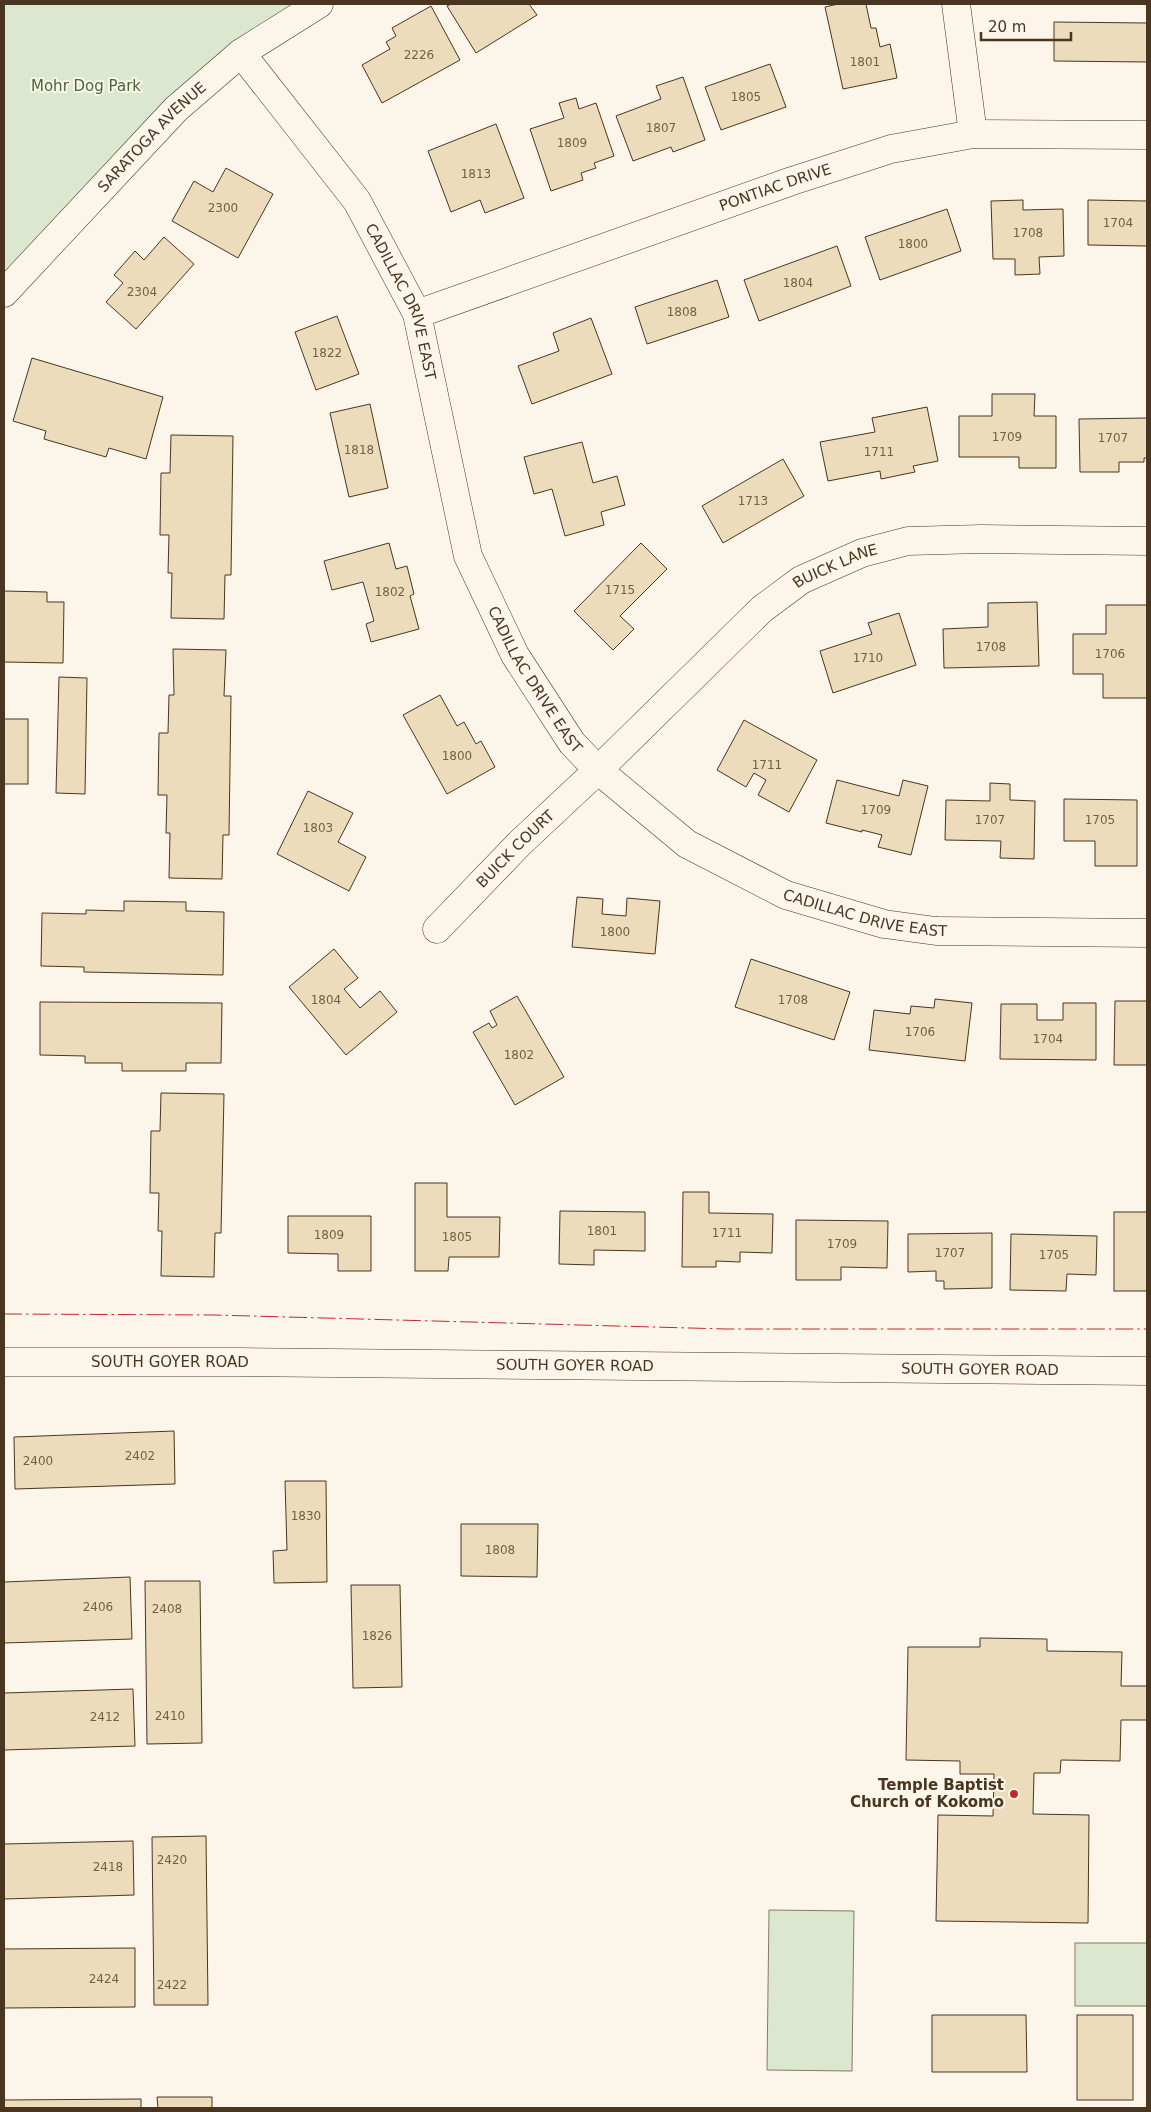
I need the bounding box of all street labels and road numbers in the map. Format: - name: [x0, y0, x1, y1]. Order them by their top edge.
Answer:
- street label: SARATOGA AVENUE: [94, 78, 210, 196]
- street label: PONTIAC DRIVE: [717, 160, 833, 215]
- street label: CADILLAC DRIVE EAST: [362, 220, 440, 382]
- street label: BUICK LANE: [789, 540, 880, 592]
- street label: CADILLAC DRIVE EAST: [484, 603, 586, 757]
- street label: BUICK COURT: [473, 806, 559, 892]
- street label: CADILLAC DRIVE EAST: [781, 886, 948, 940]
- street label: SOUTH GOYER ROAD: [91, 1353, 249, 1371]
- street label: SOUTH GOYER ROAD: [496, 1356, 654, 1375]
- street label: SOUTH GOYER ROAD: [901, 1360, 1059, 1379]

